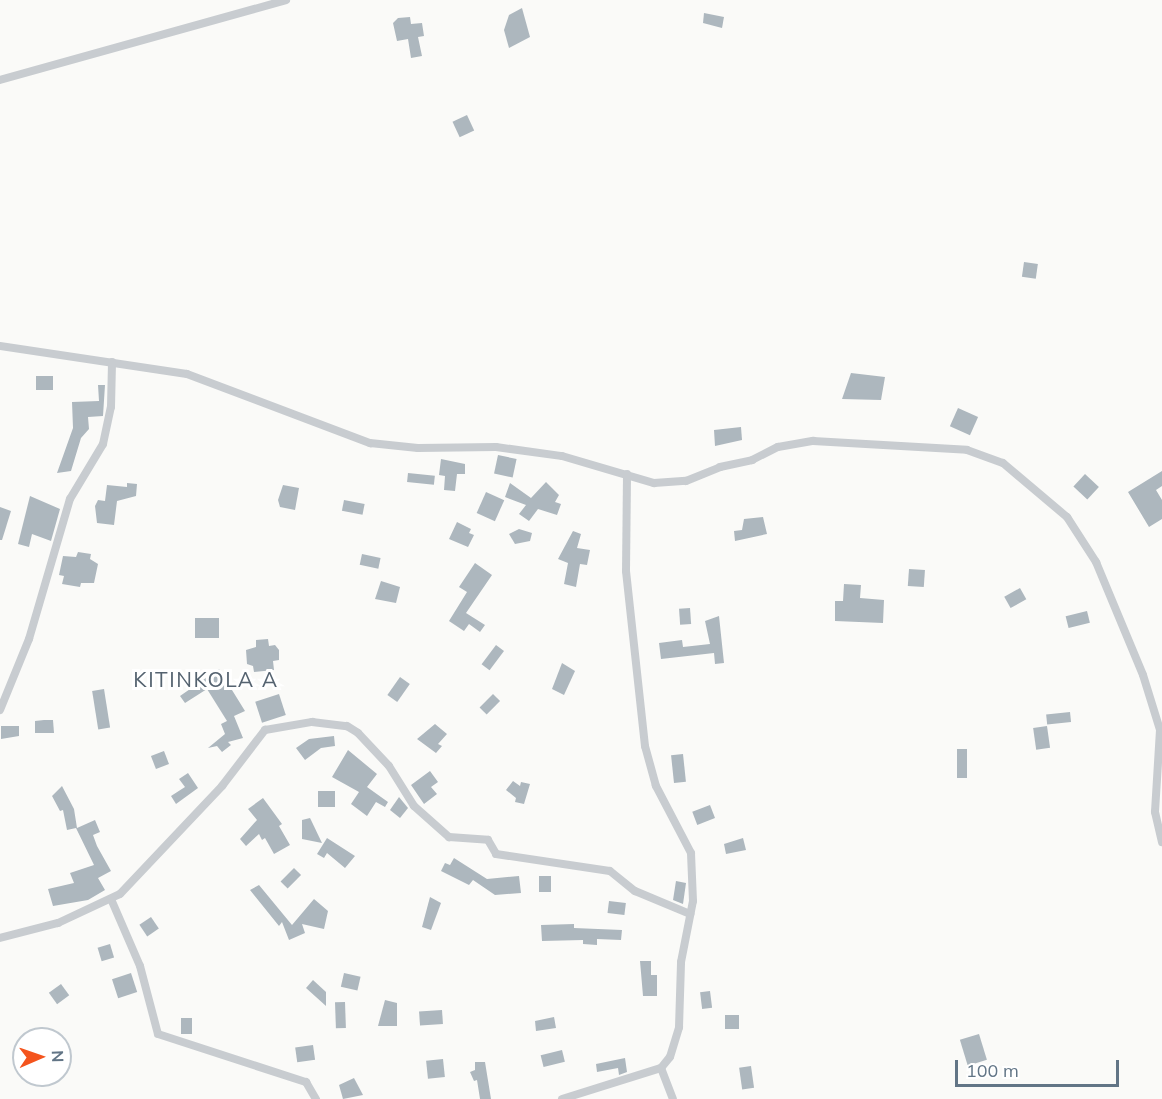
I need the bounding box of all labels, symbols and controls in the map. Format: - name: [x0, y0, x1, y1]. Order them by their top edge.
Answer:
- district label: KITINKOLA A: [133, 666, 279, 692]
- north arrow: [12, 1027, 72, 1087]
- scale bar: [958, 1048, 1122, 1086]
- text: N: [48, 1050, 68, 1063]
- text: 100 m: [966, 1059, 1019, 1082]

